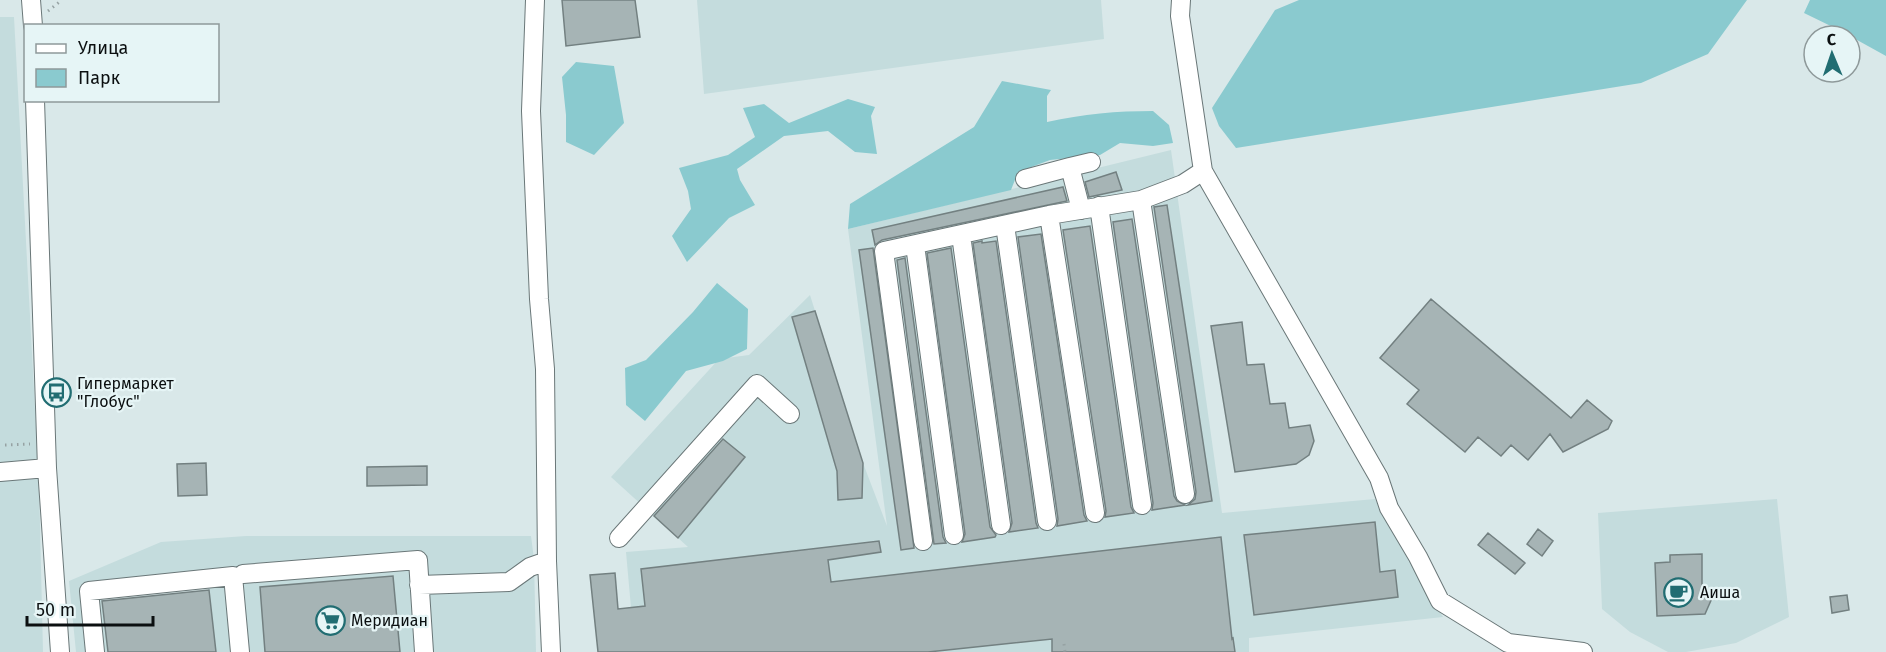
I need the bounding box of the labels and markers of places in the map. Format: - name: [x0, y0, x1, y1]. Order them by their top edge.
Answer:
- place label: Гипермаркет "Глобус": [77, 374, 175, 411]
- bus stop icon: Гипермаркет "Глобус": [40, 376, 72, 408]
- cafe icon: Аиша: [1663, 576, 1695, 608]
- place label: Аиша: [1700, 583, 1740, 602]
- supermarket icon: Меридиан: [314, 604, 346, 636]
- place label: Меридиан: [351, 611, 428, 630]

